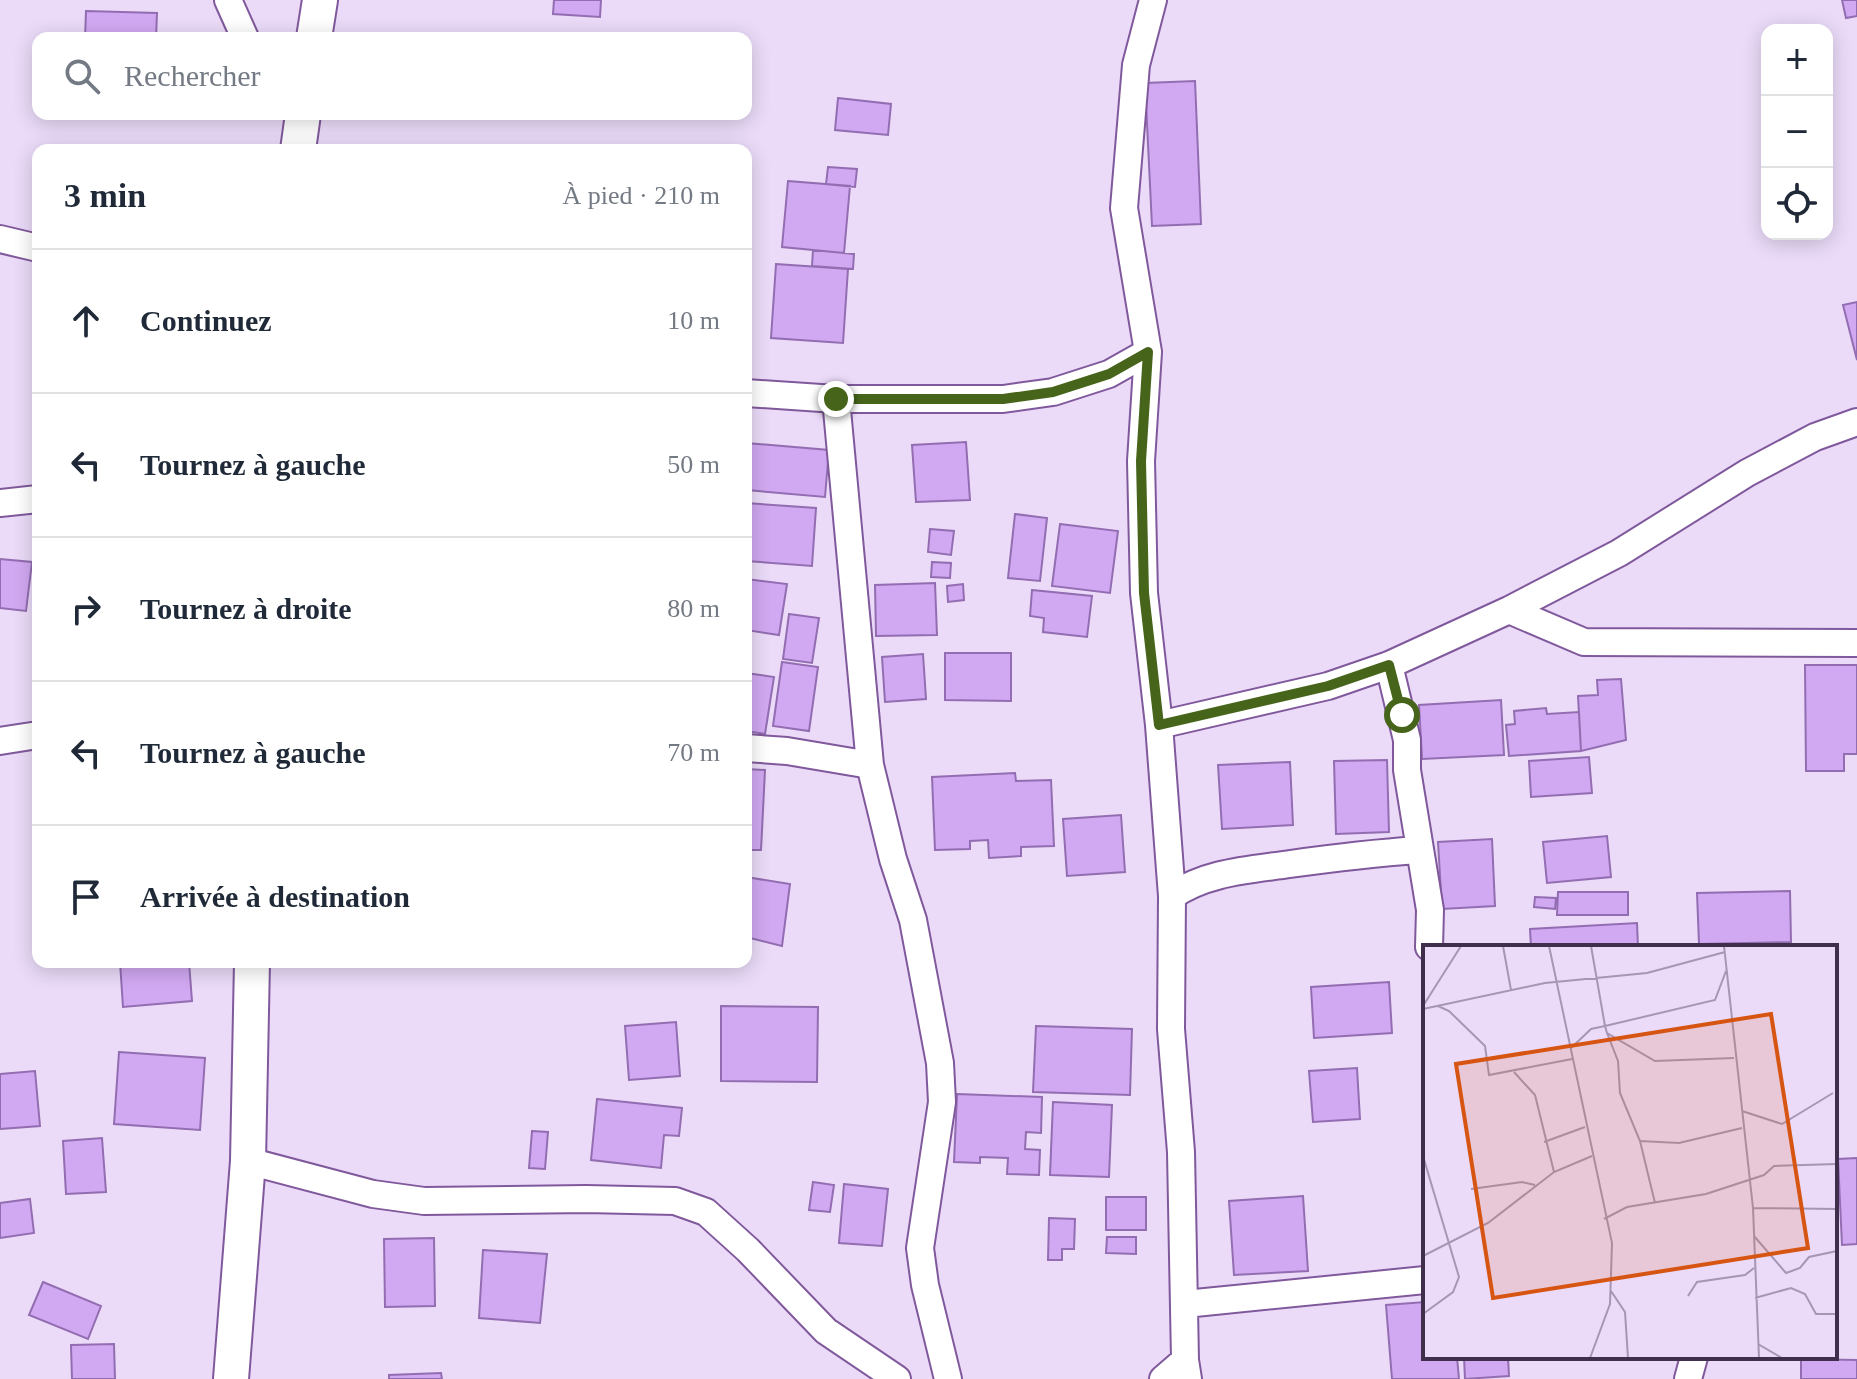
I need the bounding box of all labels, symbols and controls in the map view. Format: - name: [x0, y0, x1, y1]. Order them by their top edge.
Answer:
- map controls: [1761, 24, 1833, 240]
- button: +: [1761, 24, 1833, 96]
- search box: [32, 32, 752, 120]
- icon: search: [60, 54, 104, 98]
- text: Rechercher: [124, 59, 261, 92]
- button: −: [1761, 96, 1833, 168]
- button: locate: [1761, 168, 1833, 240]
- text: 3 min: [64, 177, 146, 214]
- text: À pied · 210 m: [563, 181, 720, 210]
- icon: ahead: [64, 299, 108, 343]
- text: Continuez: [140, 304, 272, 337]
- text: 10 m: [667, 306, 720, 335]
- route end: [818, 381, 854, 417]
- icon: left: [64, 443, 108, 487]
- text: Tournez à gauche: [140, 448, 366, 481]
- text: 50 m: [667, 450, 720, 479]
- icon: right: [64, 587, 108, 631]
- text: Tournez à droite: [140, 592, 352, 625]
- text: 80 m: [667, 594, 720, 623]
- route start: [1384, 697, 1420, 733]
- icon: left: [64, 731, 108, 775]
- text: Tournez à gauche: [140, 736, 366, 769]
- text: 70 m: [667, 738, 720, 767]
- icon: arrive: [64, 875, 108, 919]
- text: Arrivée à destination: [140, 880, 410, 913]
- inset map: [1423, 945, 1837, 1359]

